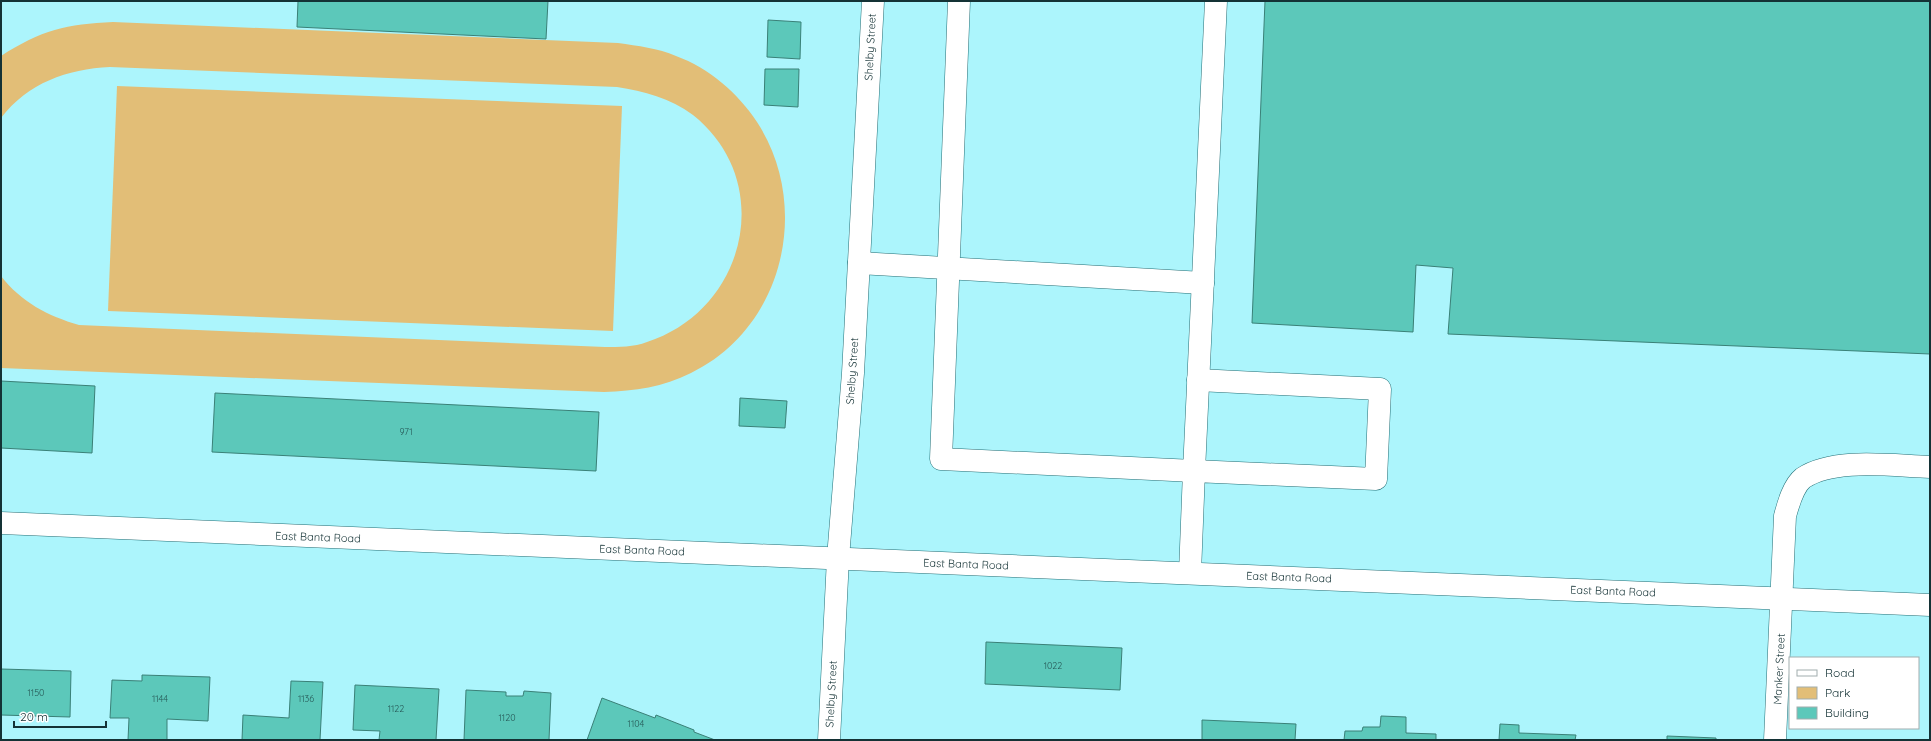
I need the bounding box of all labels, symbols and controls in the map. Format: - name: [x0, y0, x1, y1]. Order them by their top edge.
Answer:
- street label: Shelby Street: [861, 13, 879, 81]
- street label: Shelby Street: [843, 337, 861, 405]
- house number: 971: [399, 426, 413, 437]
- street label: East Banta Road: [275, 529, 361, 545]
- street label: East Banta Road: [599, 542, 685, 558]
- street label: East Banta Road: [923, 556, 1009, 572]
- street label: East Banta Road: [1246, 569, 1332, 585]
- street label: East Banta Road: [1570, 583, 1656, 599]
- street label: Manker Street: [1770, 633, 1788, 705]
- legend: [1789, 657, 1919, 729]
- street label: Shelby Street: [822, 660, 840, 728]
- house number: 1022: [1044, 660, 1062, 671]
- text: Road: [1825, 665, 1855, 680]
- text: Park: [1825, 685, 1850, 700]
- house number: 1150: [28, 687, 44, 698]
- house number: 1144: [152, 693, 168, 704]
- house number: 1136: [298, 693, 314, 704]
- scale bar: [14, 703, 106, 729]
- house number: 1122: [388, 703, 404, 714]
- text: Building: [1825, 705, 1869, 720]
- text: 20 m: [20, 709, 48, 724]
- house number: 1120: [498, 712, 516, 723]
- house number: 1104: [628, 718, 645, 729]

